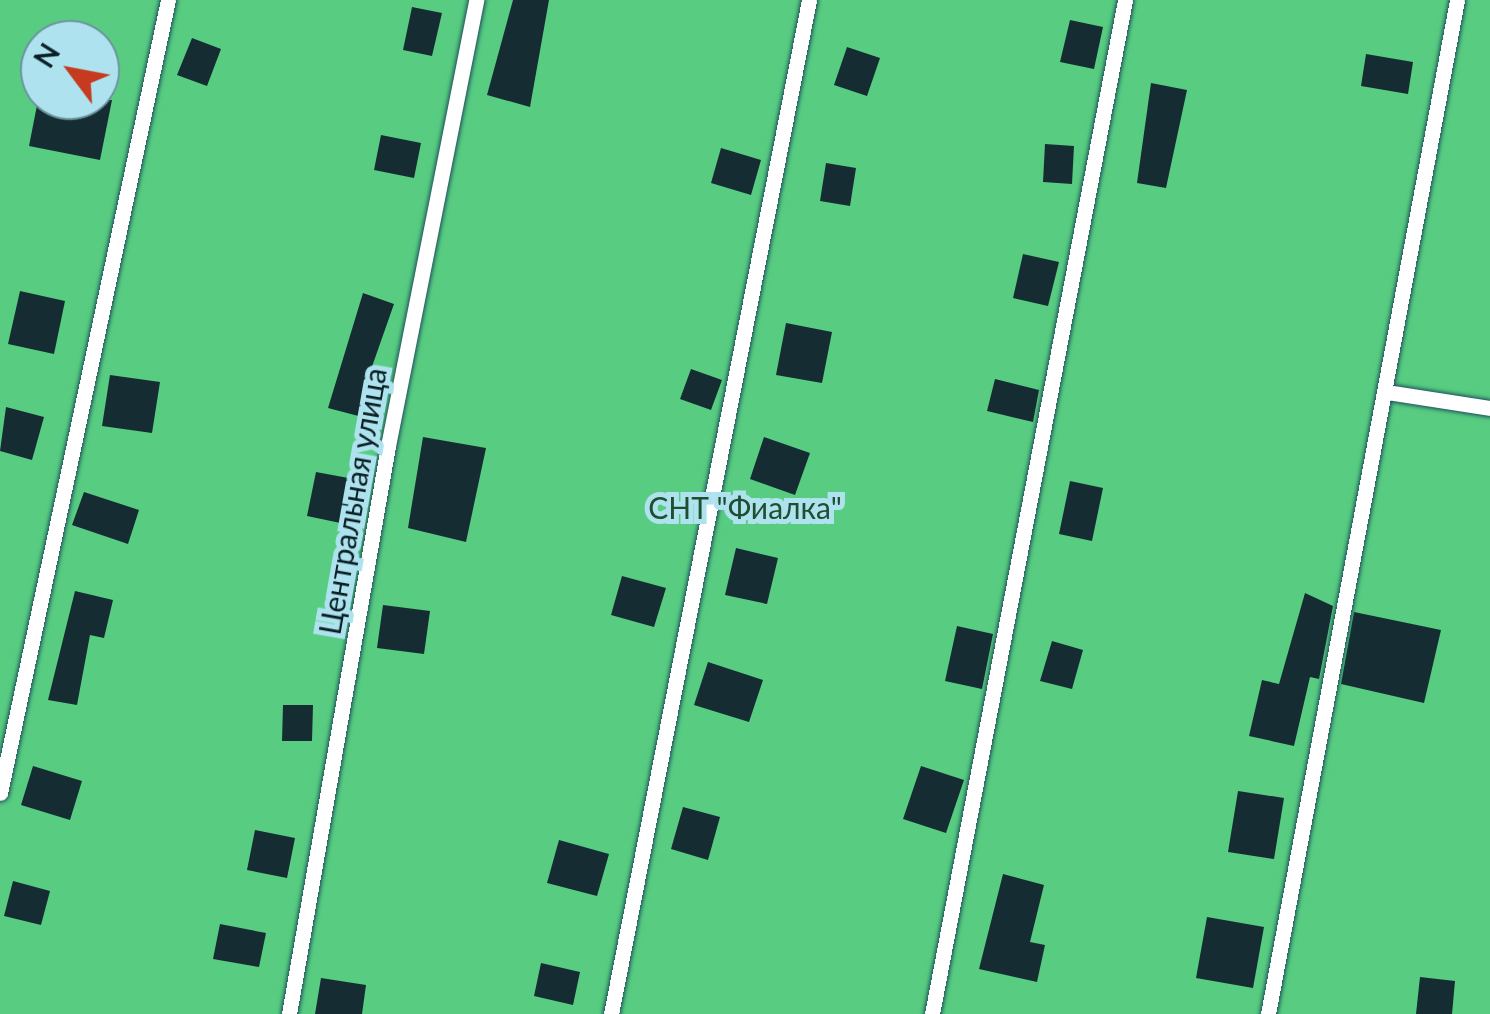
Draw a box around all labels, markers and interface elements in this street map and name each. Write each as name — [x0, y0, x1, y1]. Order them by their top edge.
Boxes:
north arrow — [20, 20, 120, 120]
text: N — [26, 37, 66, 73]
street label: Центральная улица — [311, 365, 393, 637]
park label: СНТ "Фиалка" — [648, 489, 842, 525]

